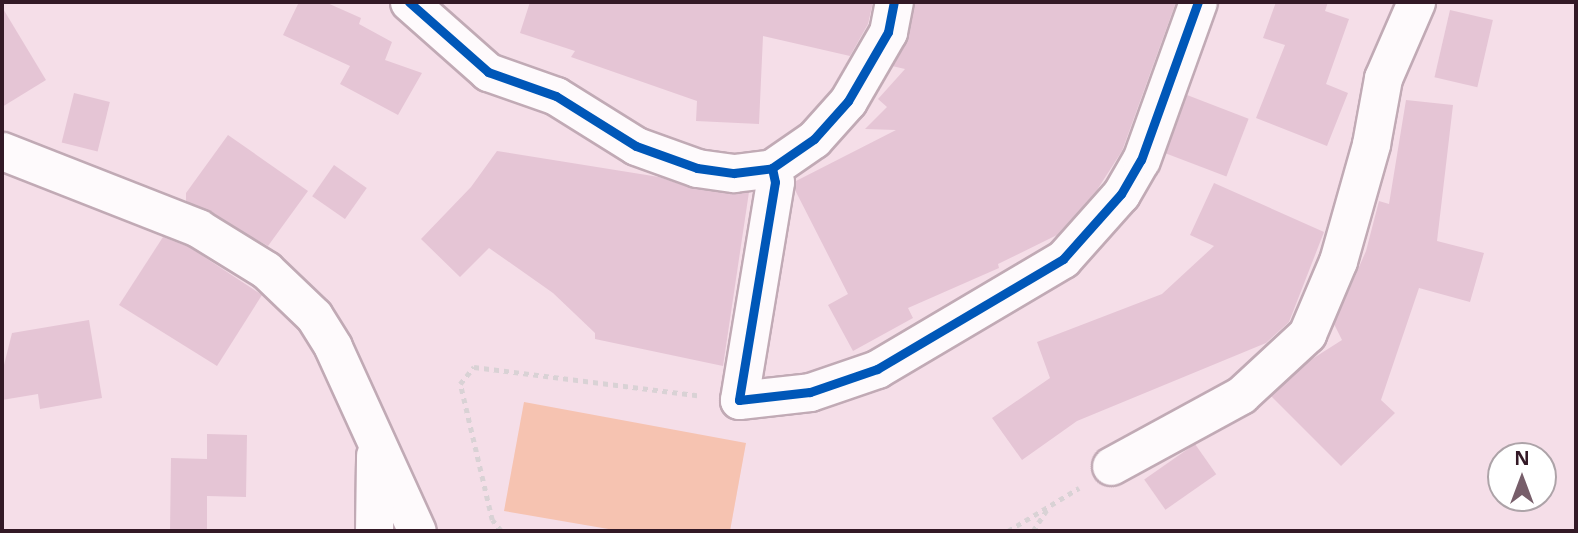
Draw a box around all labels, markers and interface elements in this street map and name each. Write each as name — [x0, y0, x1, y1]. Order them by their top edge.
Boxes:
north arrow — [1487, 442, 1557, 512]
text: N — [1514, 445, 1530, 471]

